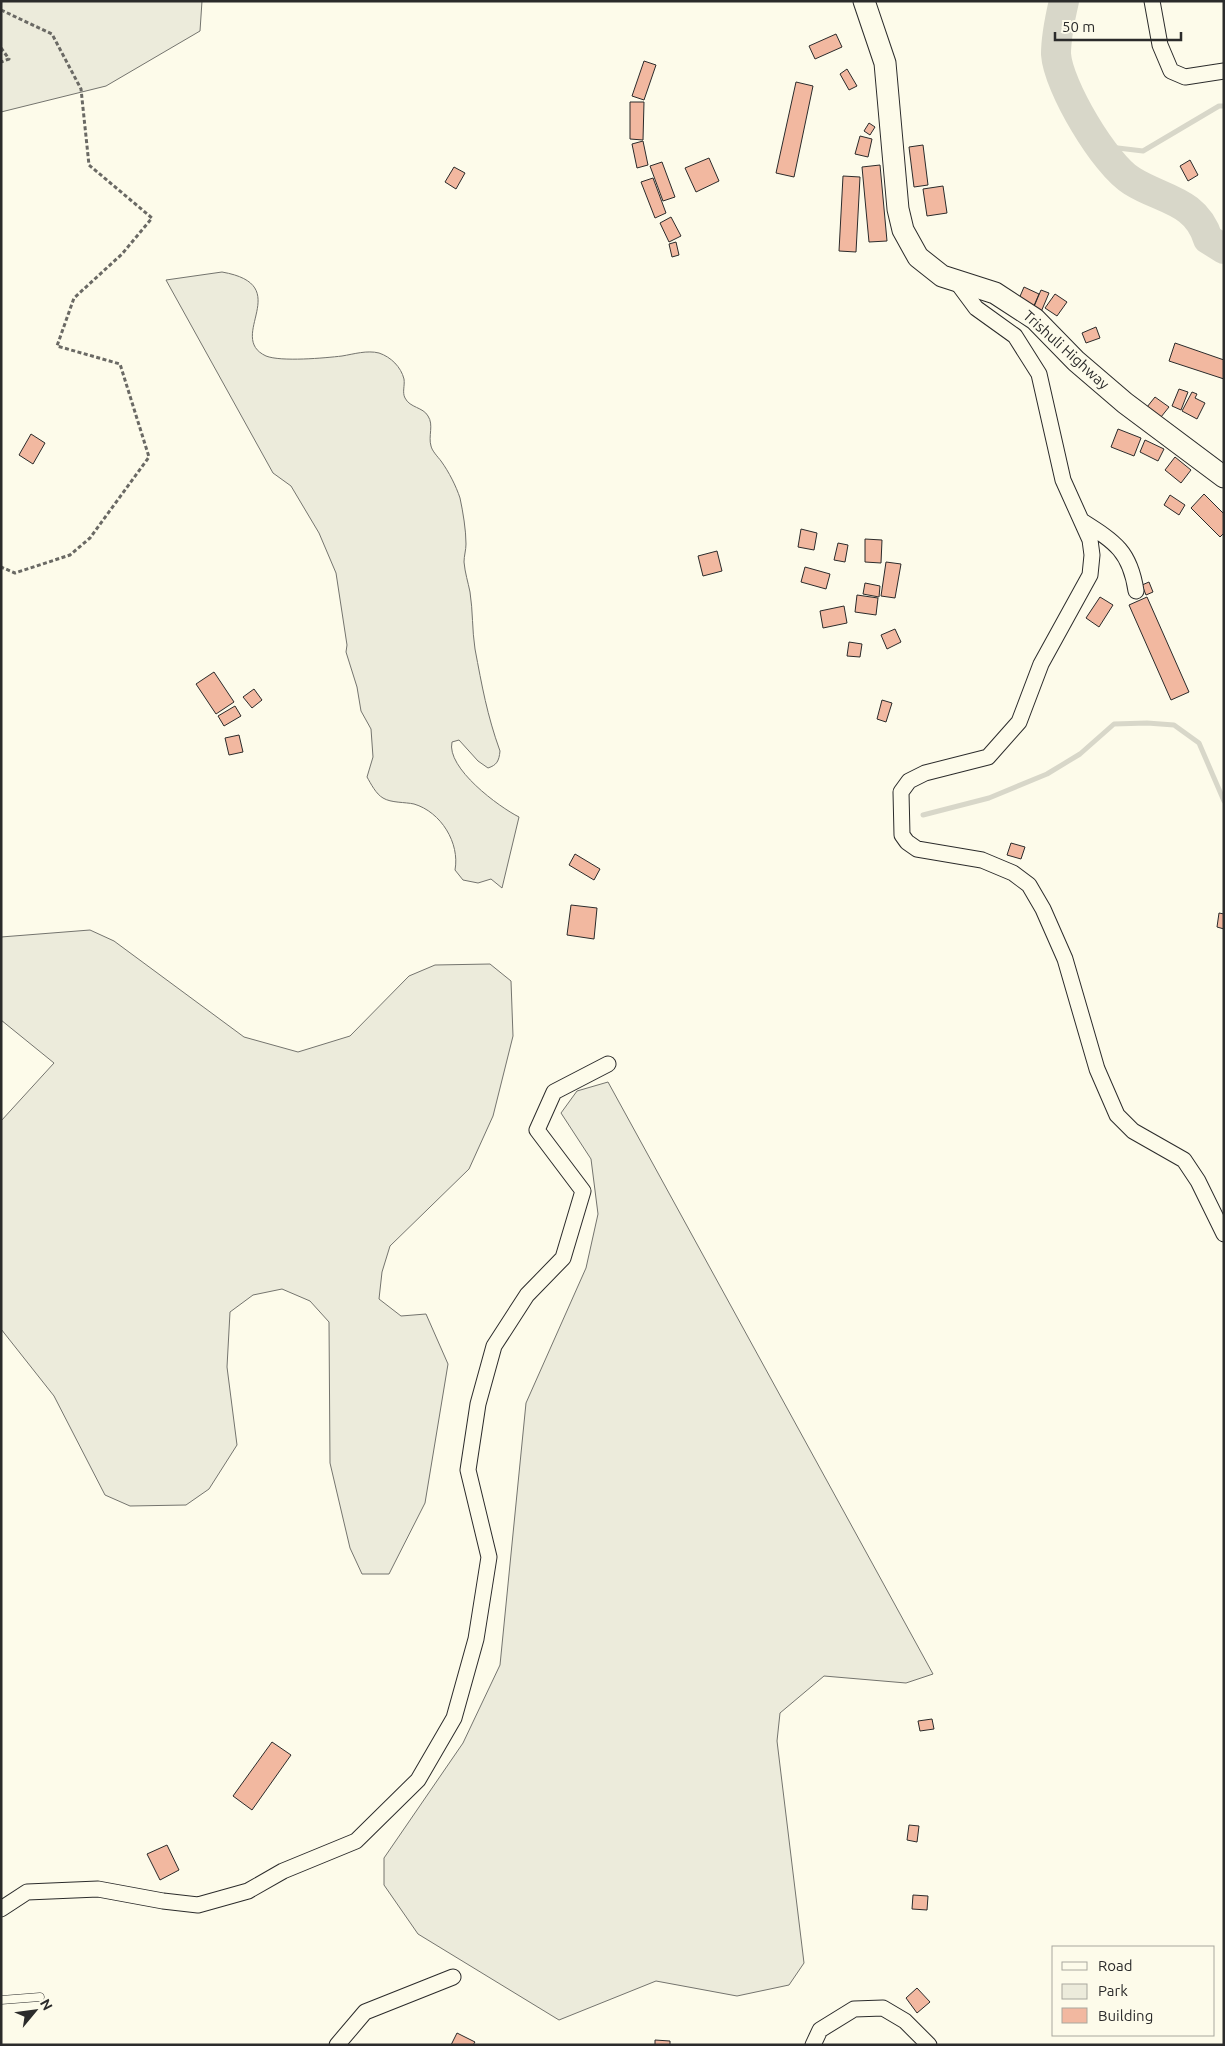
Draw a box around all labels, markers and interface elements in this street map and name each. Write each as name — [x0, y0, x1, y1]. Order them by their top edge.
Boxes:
scale bar — [1055, 10, 1181, 42]
text: 50 m — [1062, 18, 1095, 35]
street label: Trishuli Highway — [1020, 307, 1113, 393]
legend — [1052, 1946, 1215, 2036]
text: Road — [1098, 1957, 1133, 1974]
text: Park — [1098, 1982, 1128, 1999]
north arrow — [10, 1986, 60, 2036]
text: N — [37, 1996, 56, 2013]
text: Building — [1098, 2007, 1153, 2024]

